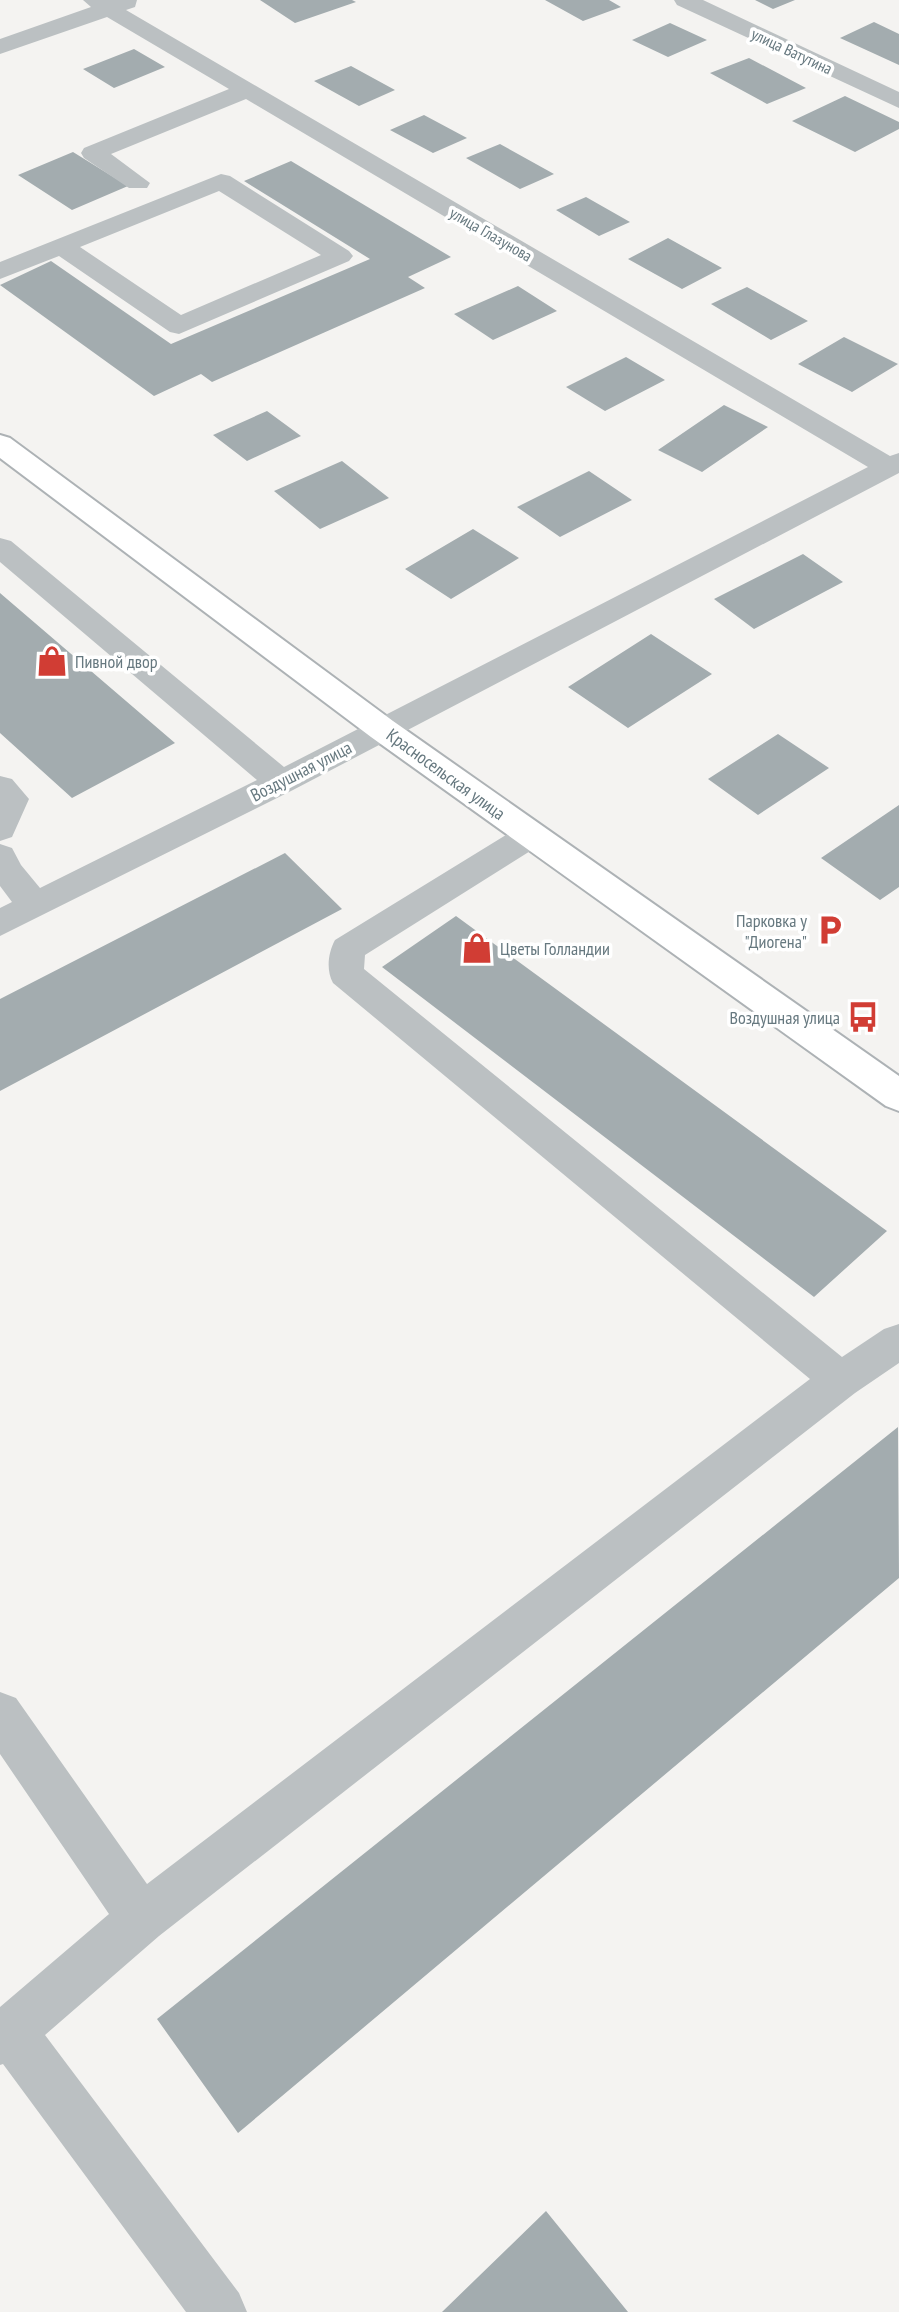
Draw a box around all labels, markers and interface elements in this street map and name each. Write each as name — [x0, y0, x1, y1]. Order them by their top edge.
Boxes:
street label: улица Ватутина — [748, 24, 836, 78]
street label: улица Глазунова — [446, 202, 536, 266]
shop icon: Пивной двор — [35, 644, 69, 678]
place label: Пивной двор — [75, 650, 158, 673]
street label: Красносельская улица — [382, 723, 510, 825]
street label: Воздушная улица — [247, 736, 355, 806]
place label: Парковка у "Диогена" — [736, 909, 807, 953]
parking icon: Парковка у "Диогена" — [813, 913, 847, 947]
shop icon: Цветы Голландии — [460, 931, 494, 965]
place label: Цветы Голландии — [500, 937, 610, 960]
bus stop icon: Воздушная улица — [846, 1000, 880, 1034]
place label: Воздушная улица — [729, 1006, 840, 1029]

